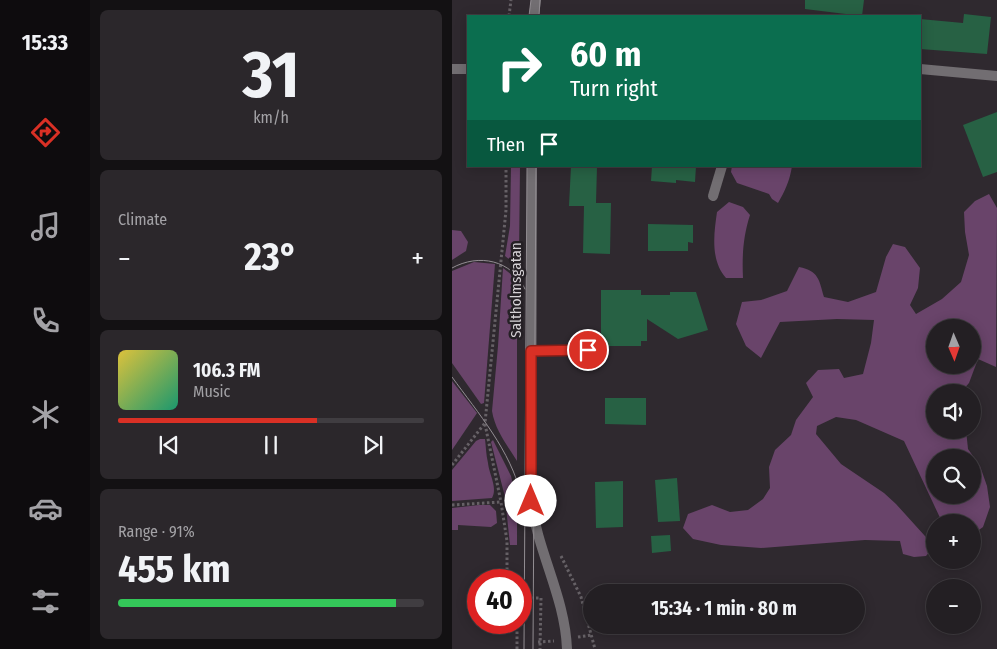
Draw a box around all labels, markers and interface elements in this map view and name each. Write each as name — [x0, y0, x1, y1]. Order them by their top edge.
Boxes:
text: 15:33 — [22, 29, 68, 56]
text: 60 m — [570, 33, 641, 75]
icon: right — [487, 35, 552, 100]
text: 31 — [243, 36, 299, 114]
text: Turn right — [570, 75, 658, 102]
text: km/h — [253, 108, 289, 127]
icon: directions — [28, 115, 63, 150]
icon: arrive — [535, 130, 563, 158]
text: Then — [487, 133, 525, 156]
icon: music — [28, 209, 63, 244]
text: Climate — [118, 210, 167, 229]
text: 23° — [244, 234, 298, 280]
text: − — [118, 242, 131, 275]
text: + — [411, 242, 424, 275]
street label: Saltholmsgatan — [507, 242, 525, 338]
icon: phone — [28, 303, 63, 338]
north arrow — [926, 319, 981, 374]
map controls — [926, 319, 981, 634]
pin — [567, 329, 609, 371]
icon: arrive — [574, 336, 602, 364]
text: 106.3 FM — [193, 359, 261, 382]
text: Music — [193, 382, 230, 401]
button: sound — [926, 384, 981, 439]
icon: climate — [28, 397, 63, 432]
icon: previous — [155, 431, 183, 459]
icon: pause — [257, 431, 285, 459]
icon: next — [359, 431, 387, 459]
button: search — [926, 449, 981, 504]
position arrow — [504, 474, 556, 526]
icon: car — [28, 491, 63, 526]
button: + — [926, 514, 981, 569]
text: Range · 91% — [118, 522, 195, 541]
text: 455 km — [118, 546, 231, 592]
speed limit sign: 40 — [467, 569, 532, 634]
button: − — [926, 579, 981, 634]
icon: filters — [28, 584, 63, 619]
text: 15:34 · 1 min · 80 m — [651, 597, 797, 620]

